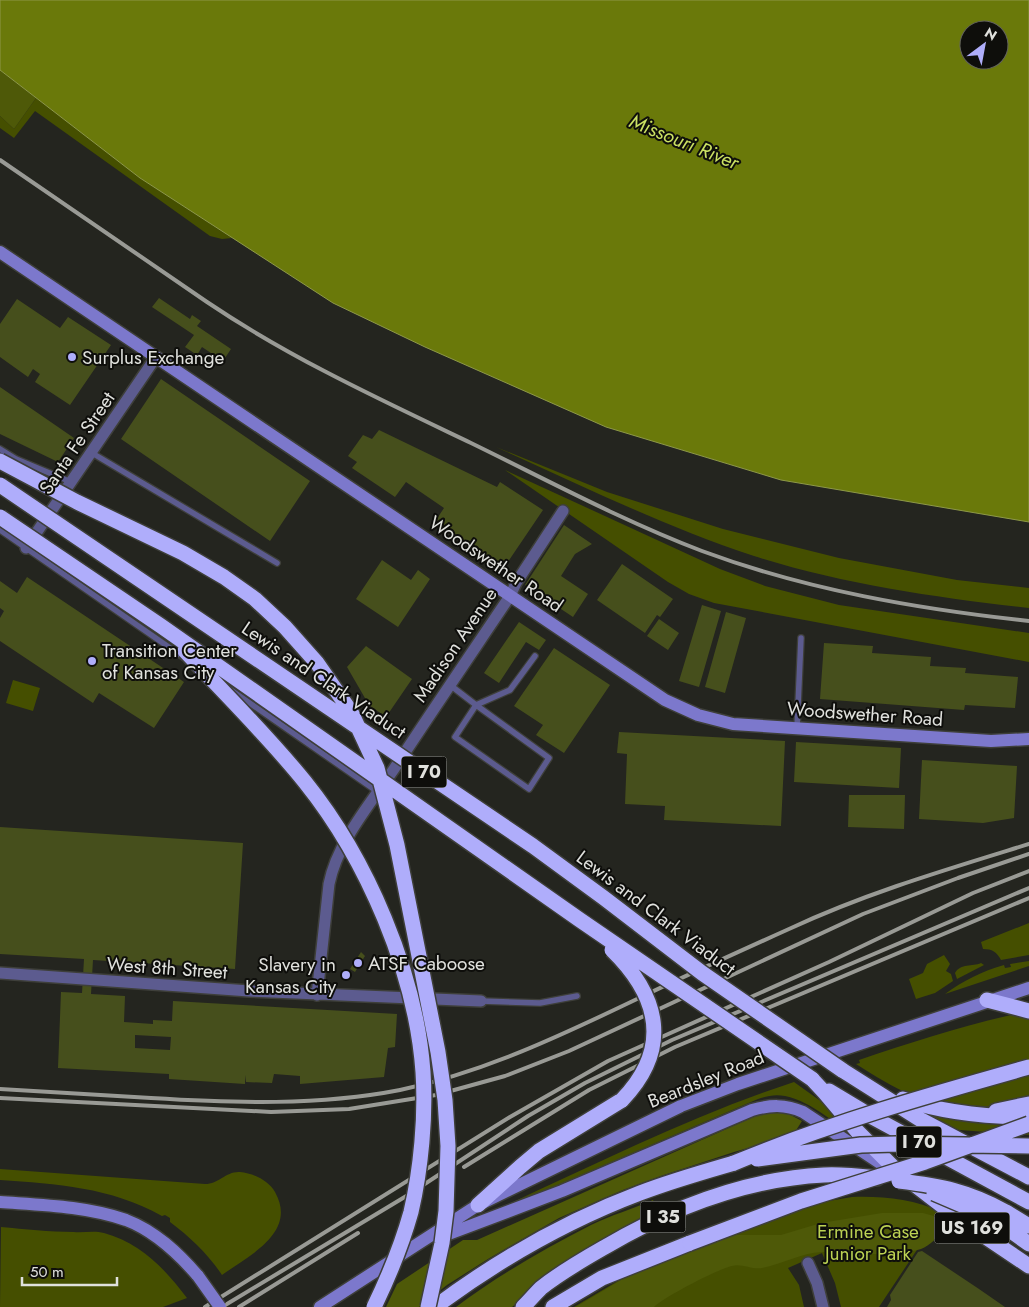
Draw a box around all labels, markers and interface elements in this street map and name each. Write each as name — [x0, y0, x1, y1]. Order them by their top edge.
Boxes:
north arrow — [959, 20, 1009, 70]
text: N — [981, 23, 1001, 45]
water label: Missouri River — [625, 107, 744, 178]
place label: Surplus Exchange — [82, 344, 225, 371]
marker: Surplus Exchange — [66, 351, 78, 363]
street label: Santa Fe Street — [33, 386, 122, 500]
street label: Woodswether Road — [424, 509, 568, 619]
street label: Madison Avenue — [407, 582, 504, 708]
street label: Lewis and Clark Viaduct — [236, 615, 412, 745]
place label: Transition Center of Kansas City — [102, 637, 237, 686]
marker: Transition Center of Kansas City — [86, 655, 98, 667]
street label: Woodswether Road — [786, 695, 944, 733]
road number: I 70 — [402, 756, 446, 788]
street label: Lewis and Clark Viaduct — [571, 844, 742, 982]
street label: West 8th Street — [106, 950, 229, 986]
place label: ATSF Caboose — [368, 950, 485, 977]
place label: Slavery in Kansas City — [245, 951, 337, 1000]
marker: ATSF Caboose — [352, 957, 364, 969]
marker: Slavery in Kansas City — [340, 969, 352, 981]
street label: Beardsley Road — [644, 1043, 768, 1115]
road number: I 70 — [896, 1126, 942, 1158]
road number: I 35 — [640, 1202, 686, 1232]
road number: US 169 — [934, 1212, 1010, 1244]
park label: Ermine Case Junior Park — [817, 1218, 919, 1267]
scale bar — [22, 1254, 118, 1286]
text: 50 m — [30, 1261, 64, 1283]

